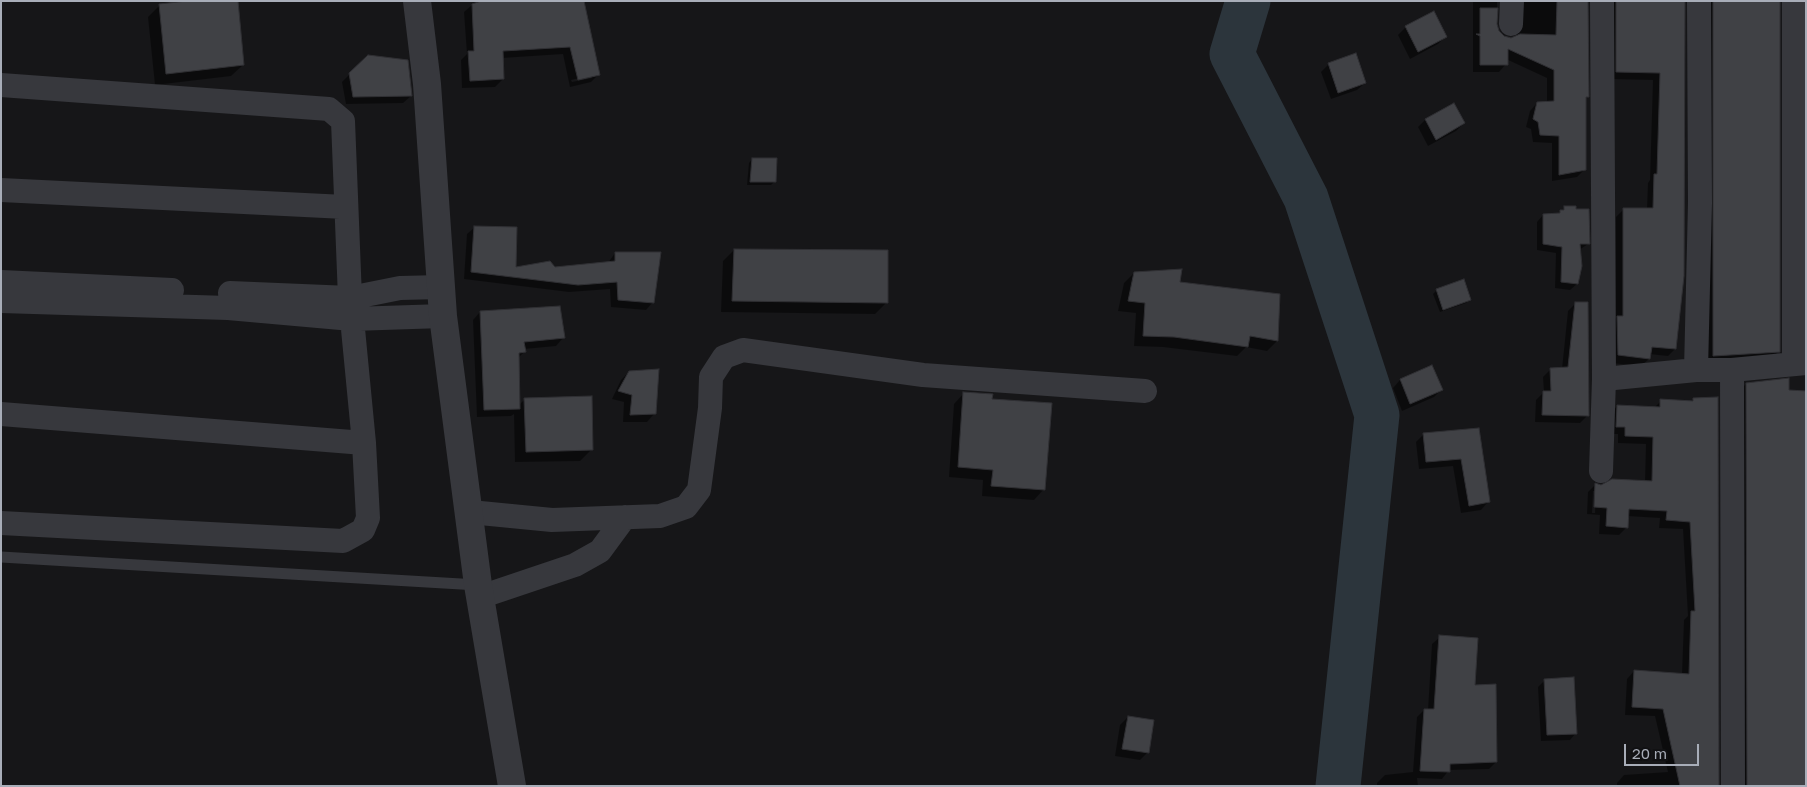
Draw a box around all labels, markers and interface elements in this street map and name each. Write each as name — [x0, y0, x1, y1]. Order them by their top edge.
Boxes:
scale bar — [1627, 734, 1702, 766]
text: 20 m — [1632, 744, 1667, 762]

